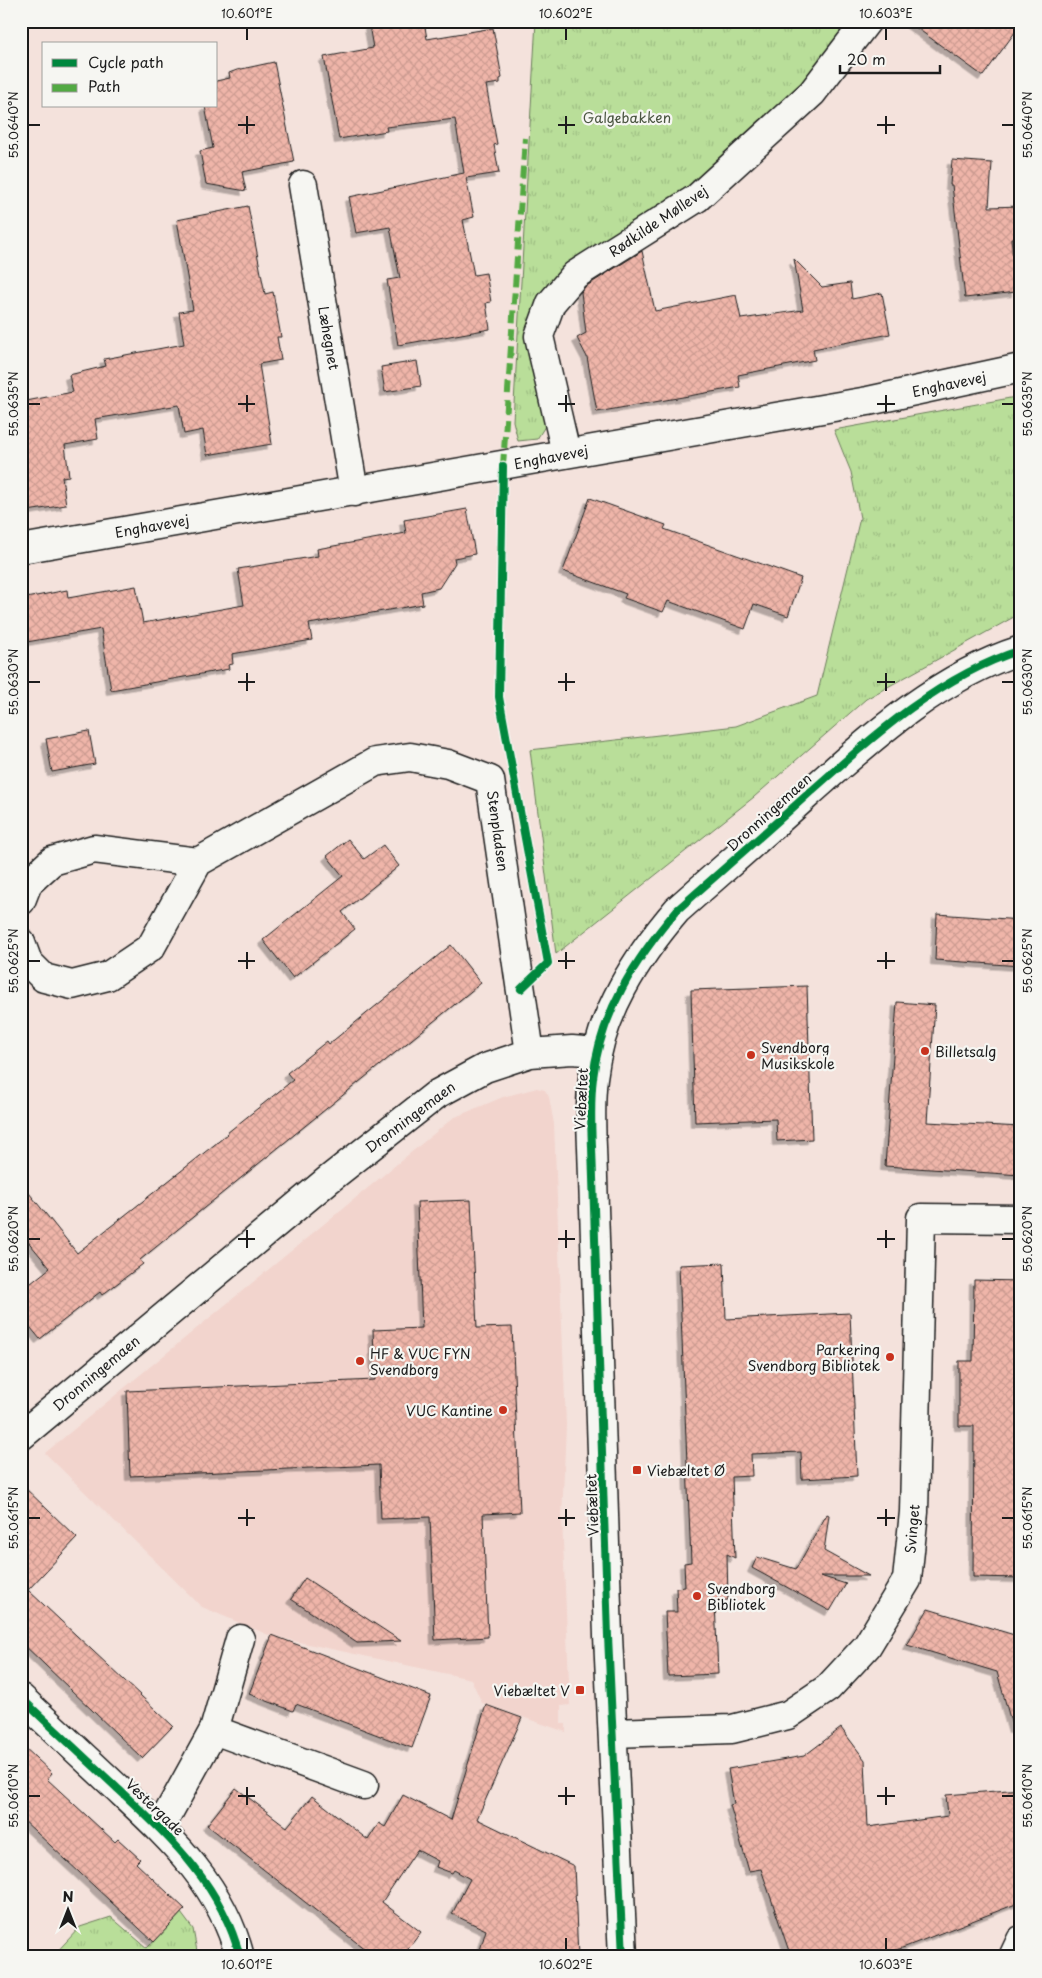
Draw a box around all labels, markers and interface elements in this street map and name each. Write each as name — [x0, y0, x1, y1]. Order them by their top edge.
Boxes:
text: 10.601°E — [221, 4, 273, 22]
text: 10.602°E — [539, 4, 593, 22]
text: 10.603°E — [859, 4, 913, 22]
legend — [42, 42, 218, 108]
scale bar — [840, 42, 940, 74]
text: 20 m — [847, 47, 886, 70]
text: Cycle path — [88, 50, 164, 73]
text: Path — [88, 74, 120, 97]
text: 55.0640°N — [4, 91, 22, 159]
text: 55.0640°N — [1018, 91, 1036, 159]
park label: Galgebakken — [583, 107, 671, 128]
street label: Rødkilde Møllevej — [604, 180, 712, 262]
street label: Læhegnet — [313, 305, 345, 372]
street label: Enghavevej — [910, 366, 988, 402]
text: 55.0635°N — [4, 371, 22, 437]
text: 55.0635°N — [1018, 371, 1036, 437]
street label: Enghavevej — [512, 440, 590, 474]
street label: Enghavevej — [113, 509, 191, 543]
text: 55.0630°N — [4, 649, 22, 715]
text: 55.0630°N — [1018, 649, 1036, 715]
street label: Dronningemaen — [722, 768, 816, 856]
street label: Stenpladsen — [482, 789, 514, 873]
text: 55.0625°N — [4, 928, 22, 994]
text: 55.0625°N — [1018, 928, 1036, 994]
place label: Svendborg Musikskole — [761, 1037, 835, 1074]
place label: Billetsalg — [935, 1041, 996, 1062]
marker: Billetsalg — [919, 1045, 931, 1057]
marker: Svendborg Musikskole — [745, 1049, 757, 1061]
street label: Viebæltet — [569, 1067, 593, 1131]
street label: Dronningemaen — [361, 1076, 459, 1158]
text: 55.0620°N — [4, 1206, 22, 1272]
text: 55.0620°N — [1018, 1206, 1036, 1272]
street label: Dronningemaen — [48, 1330, 144, 1416]
place label: Parkering Svendborg Bibliotek — [748, 1339, 880, 1376]
place label: HF & VUC FYN Svendborg — [370, 1343, 471, 1380]
marker: Parkering Svendborg Bibliotek — [884, 1351, 896, 1363]
marker: HF & VUC FYN Svendborg — [354, 1355, 366, 1367]
place label: VUC Kantine — [406, 1400, 493, 1421]
marker: VUC Kantine — [497, 1404, 509, 1416]
place label: Viebæltet Ø — [647, 1460, 725, 1481]
marker: Viebæltet Ø — [631, 1464, 643, 1476]
street label: Viebæltet — [580, 1473, 604, 1537]
text: 55.0615°N — [4, 1486, 22, 1550]
text: 55.0615°N — [1018, 1486, 1036, 1550]
street label: Svinget — [899, 1503, 925, 1555]
place label: Svendborg Bibliotek — [707, 1578, 776, 1615]
marker: Svendborg Bibliotek — [691, 1590, 703, 1602]
place label: Viebæltet V — [494, 1680, 570, 1701]
marker: Viebæltet V — [574, 1684, 586, 1696]
text: 55.0610°N — [4, 1764, 22, 1828]
text: 55.0610°N — [1018, 1764, 1036, 1828]
street label: Vestergade — [121, 1774, 189, 1840]
north arrow — [42, 1886, 92, 1936]
text: N — [62, 1886, 74, 1907]
text: 10.601°E — [221, 1955, 273, 1973]
text: 10.602°E — [539, 1955, 593, 1973]
text: 10.603°E — [859, 1955, 913, 1973]

